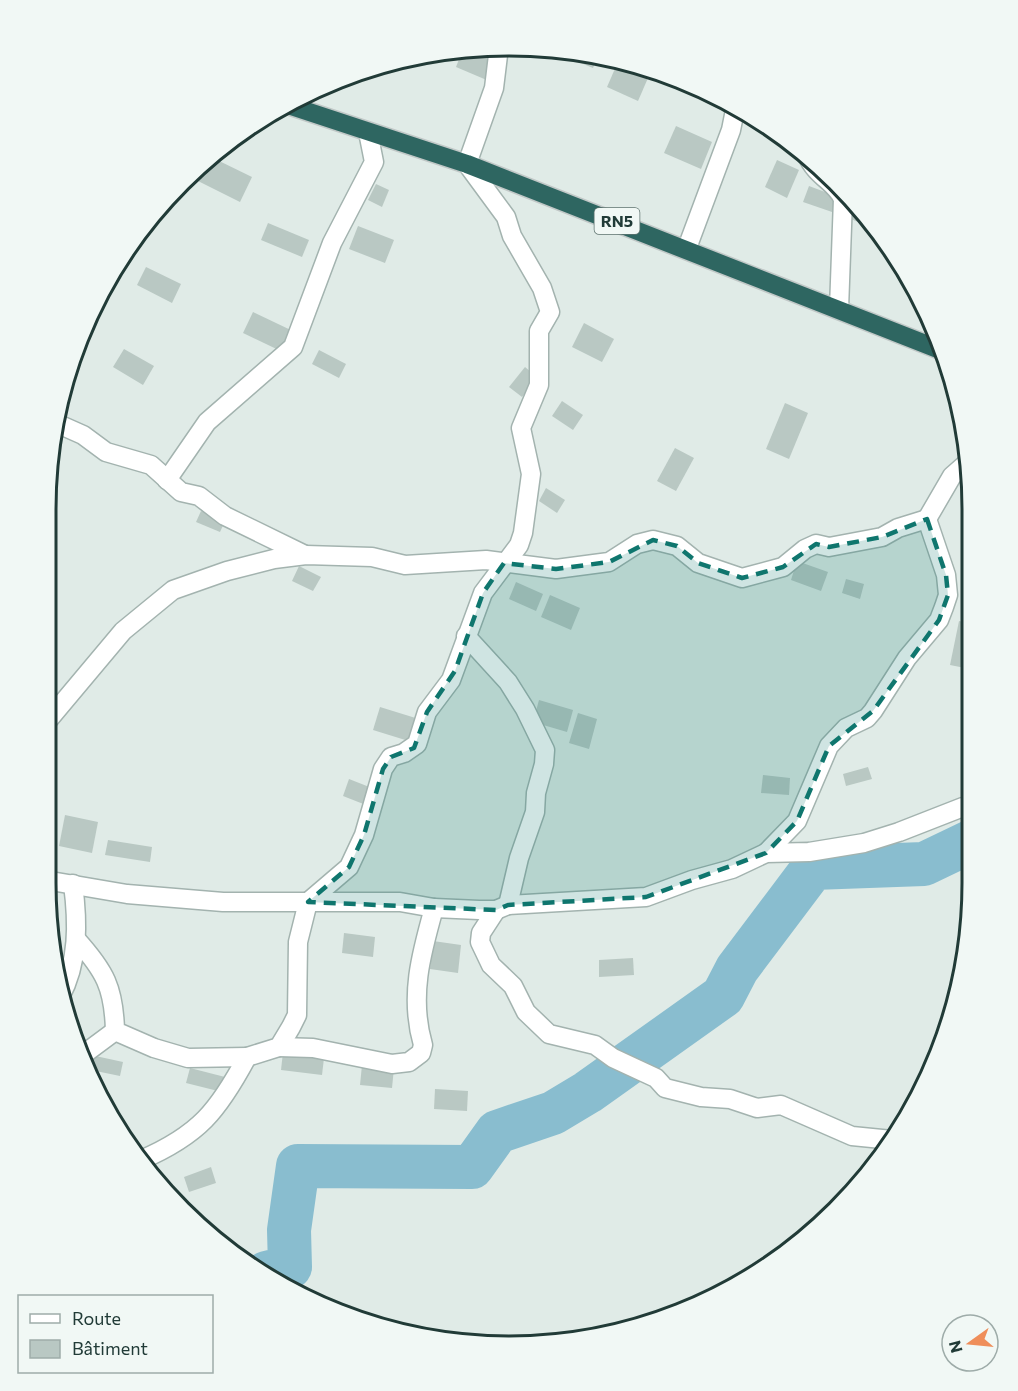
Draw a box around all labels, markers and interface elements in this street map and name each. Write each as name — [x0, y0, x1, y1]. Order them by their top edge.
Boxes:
road number: RN5 — [594, 208, 640, 234]
legend — [18, 1295, 213, 1373]
text: Route — [72, 1307, 121, 1329]
north arrow — [940, 1313, 1000, 1373]
text: Bâtiment — [72, 1337, 148, 1359]
text: N — [944, 1339, 966, 1355]

